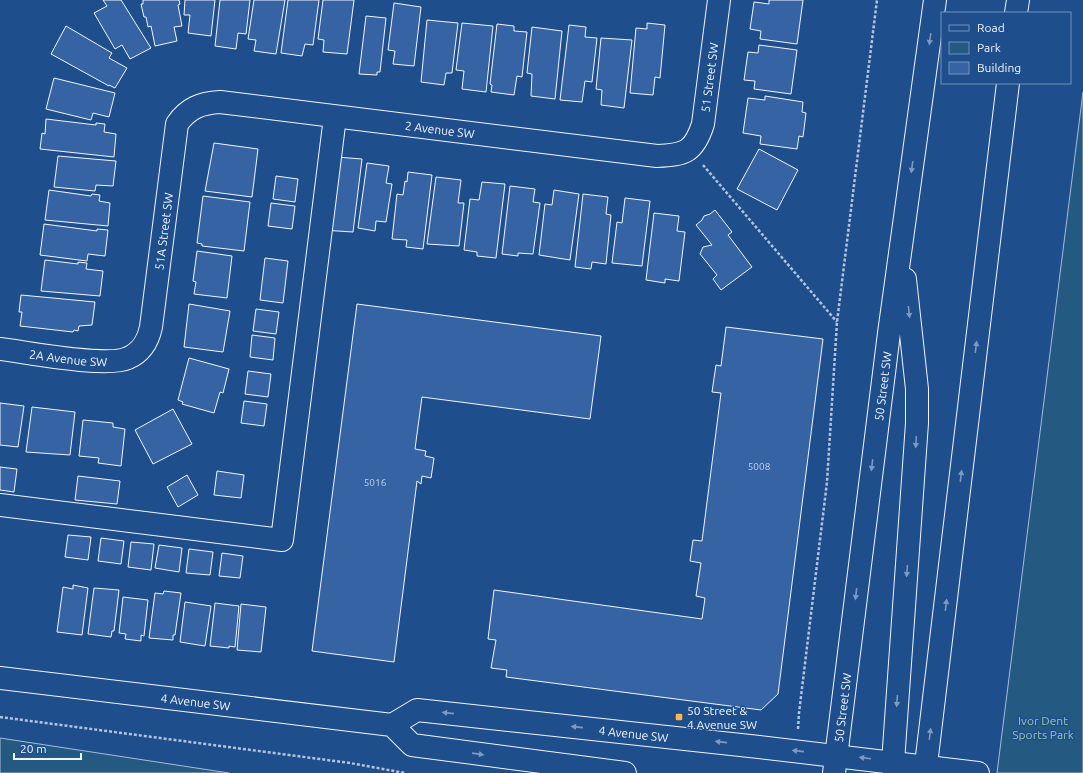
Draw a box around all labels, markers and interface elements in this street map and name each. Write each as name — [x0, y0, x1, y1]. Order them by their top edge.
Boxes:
legend — [941, 12, 1071, 84]
text: Road — [977, 21, 1005, 34]
one-way arrow — [927, 33, 933, 45]
text: Park — [977, 41, 1001, 54]
street label: 51 Street SW — [698, 42, 720, 113]
text: Building — [977, 61, 1021, 74]
street label: 2 Avenue SW — [404, 118, 476, 140]
one-way arrow — [909, 161, 915, 174]
street label: 51A Street SW — [152, 192, 175, 271]
one-way arrow — [905, 306, 912, 318]
one-way arrow — [973, 341, 980, 353]
street label: 2A Avenue SW — [29, 347, 107, 368]
street label: 50 Street SW — [872, 350, 893, 422]
one-way arrow — [913, 436, 920, 448]
one-way arrow — [869, 458, 876, 471]
house number: 5008 — [748, 461, 771, 472]
one-way arrow — [958, 470, 964, 482]
house number: 5016 — [364, 477, 387, 488]
one-way arrow — [903, 565, 910, 577]
one-way arrow — [853, 587, 860, 600]
one-way arrow — [942, 599, 949, 611]
street label: 50 Street SW — [831, 672, 853, 743]
street label: 4 Avenue SW — [160, 691, 231, 712]
one-way arrow — [893, 695, 900, 707]
place label: 50 Street & 4 Avenue SW — [687, 704, 757, 731]
one-way arrow — [442, 710, 454, 717]
marker: 50 Street & 4 Avenue SW — [674, 712, 684, 722]
park label: Ivor Dent Sports Park — [1012, 714, 1074, 741]
street label: 4 Avenue SW — [598, 723, 669, 744]
one-way arrow — [571, 724, 584, 730]
one-way arrow — [927, 728, 933, 740]
scale bar — [14, 735, 81, 761]
one-way arrow — [715, 739, 727, 746]
text: 20 m — [20, 742, 47, 755]
one-way arrow — [792, 748, 804, 754]
one-way arrow — [472, 751, 484, 757]
one-way arrow — [858, 755, 871, 762]

